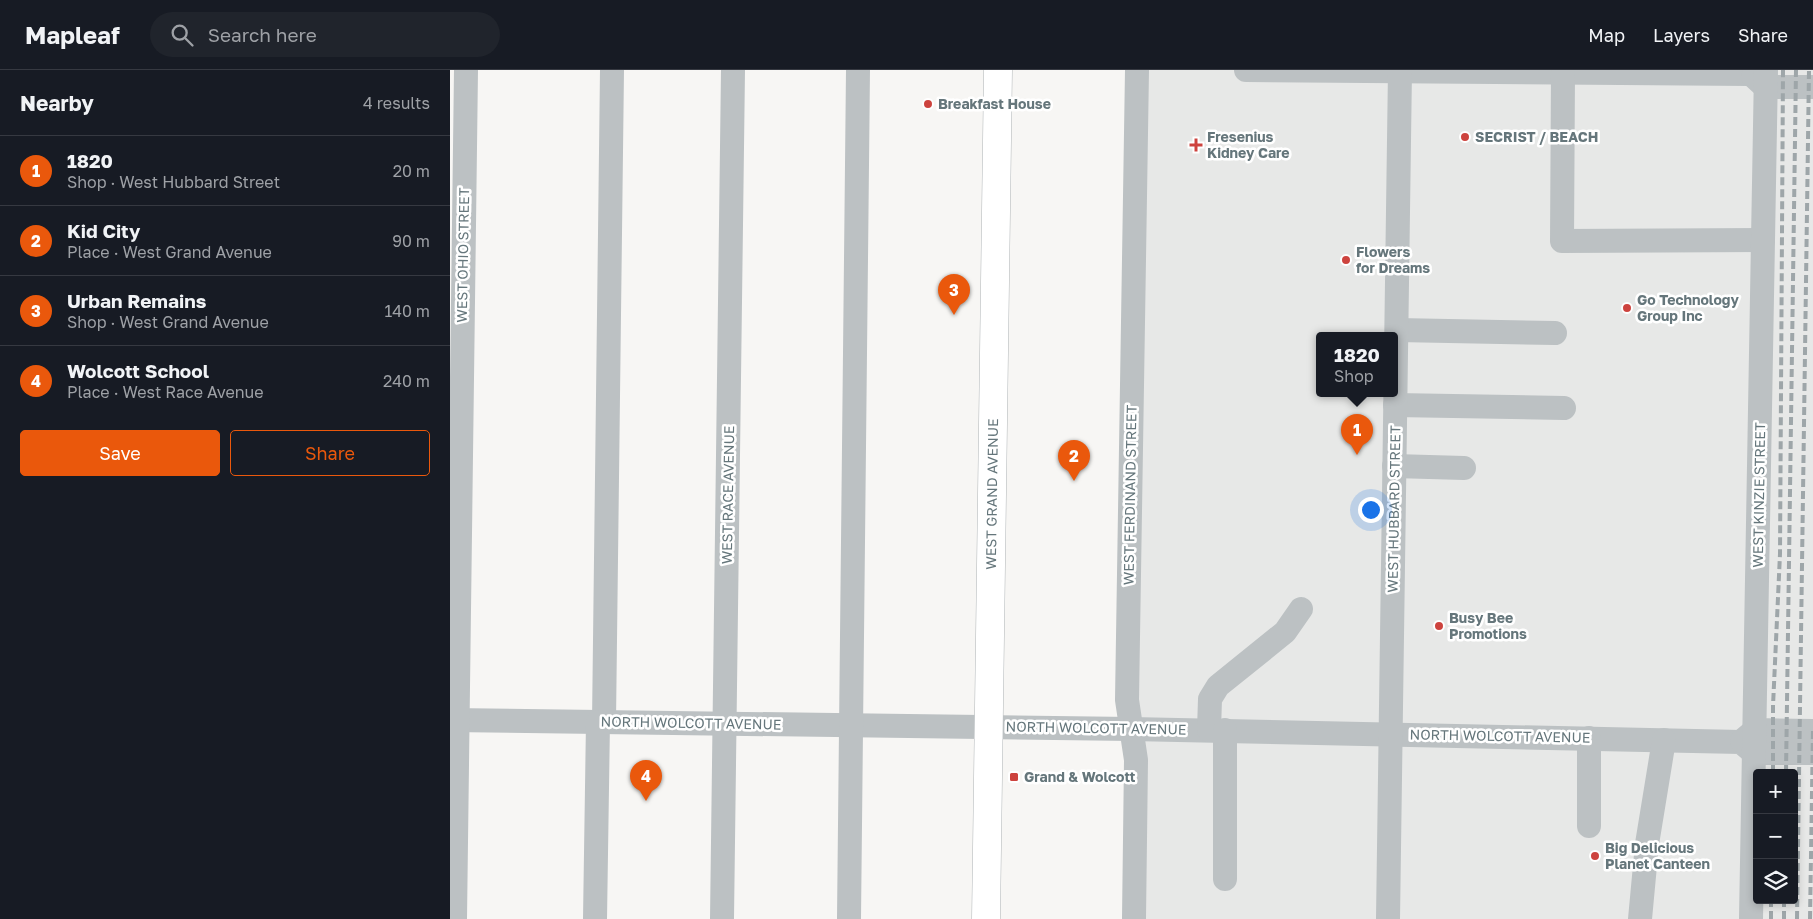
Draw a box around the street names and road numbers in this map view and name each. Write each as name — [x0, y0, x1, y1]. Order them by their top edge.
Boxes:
street label: WEST OHIO STREET — [453, 187, 472, 323]
street label: WEST FERDINAND STREET — [1119, 404, 1140, 585]
street label: WEST GRAND AVENUE — [982, 418, 1001, 570]
street label: WEST KINZIE STREET — [1749, 422, 1768, 568]
street label: WEST HUBBARD STREET — [1384, 425, 1403, 593]
street label: WEST RACE AVENUE — [718, 426, 737, 564]
street label: NORTH WOLCOTT AVENUE — [600, 712, 782, 733]
street label: NORTH WOLCOTT AVENUE — [1005, 717, 1187, 738]
street label: NORTH WOLCOTT AVENUE — [1409, 725, 1591, 746]

